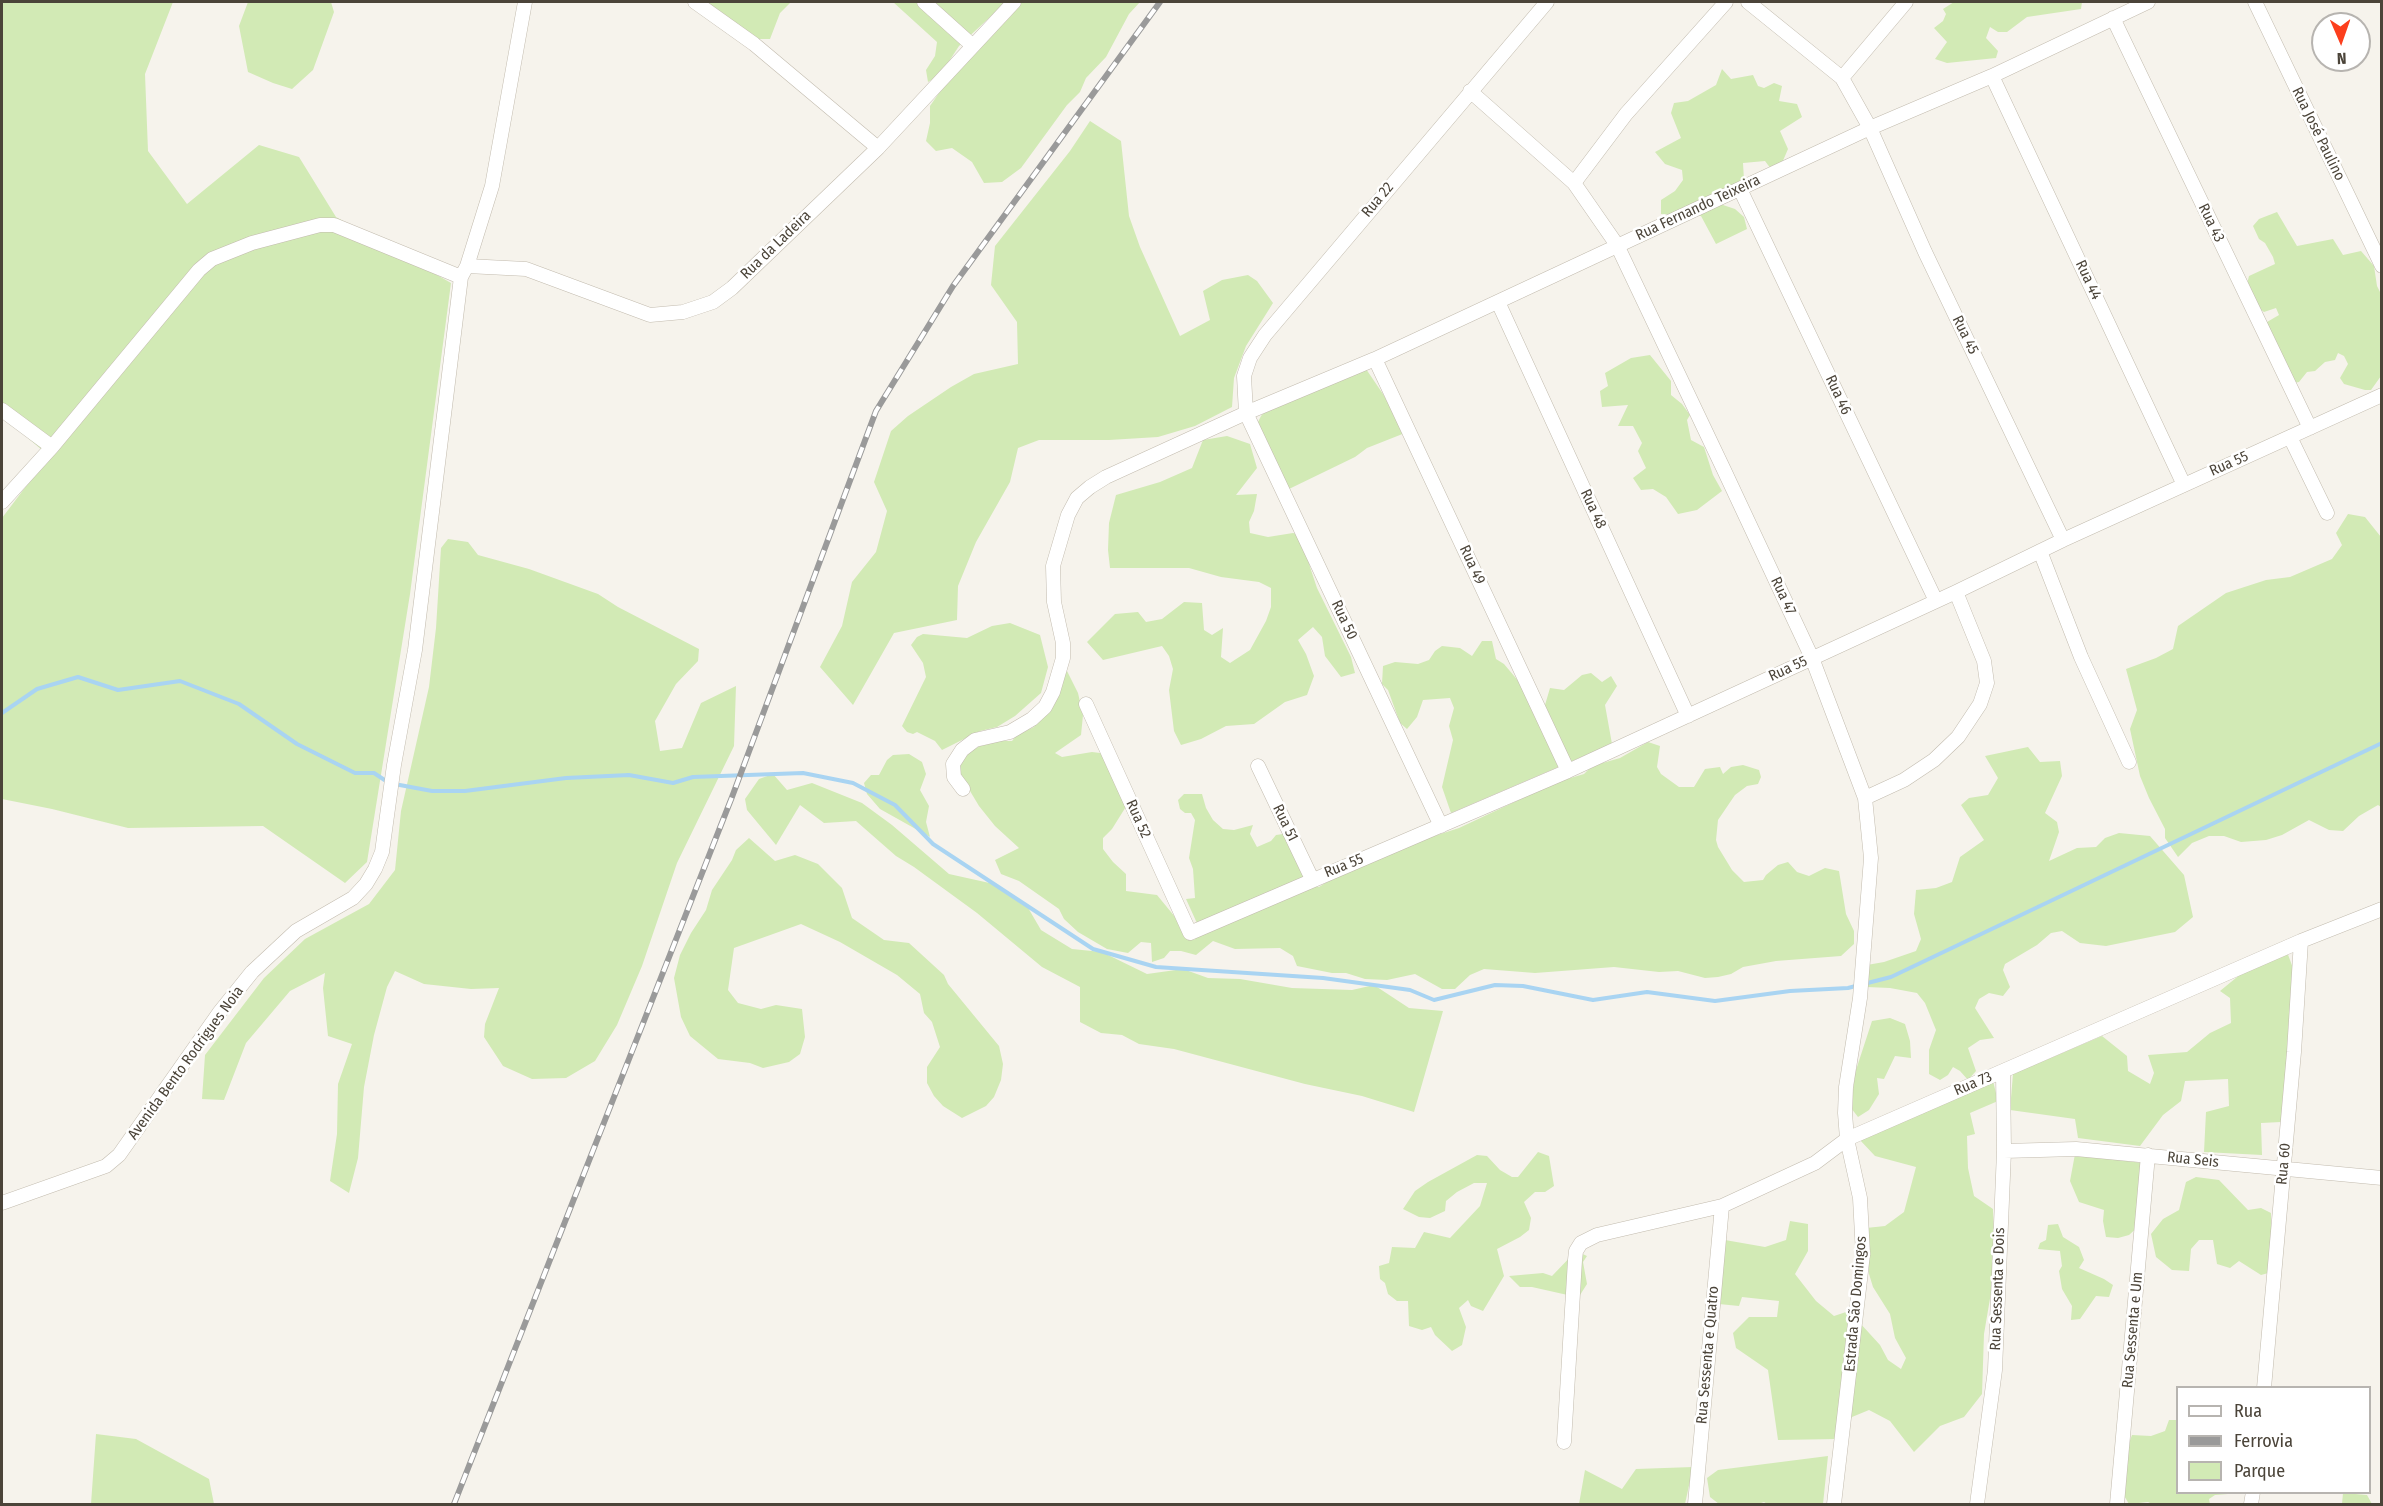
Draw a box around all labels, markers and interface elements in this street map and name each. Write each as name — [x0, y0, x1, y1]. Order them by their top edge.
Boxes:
north arrow — [2311, 12, 2371, 72]
text: N — [2336, 49, 2347, 68]
street label: Rua José Paulino — [2288, 84, 2348, 184]
street label: Rua Fernando Teixeira — [1633, 171, 1763, 245]
street label: Rua 22 — [1358, 179, 1398, 221]
street label: Rua 43 — [2194, 201, 2228, 245]
street label: Rua da Ladeira — [737, 207, 815, 283]
street label: Rua 44 — [2071, 257, 2105, 303]
street label: Rua 45 — [1948, 313, 1982, 357]
street label: Rua 46 — [1821, 372, 1855, 418]
street label: Rua 55 — [2207, 448, 2251, 480]
street label: Rua 48 — [1576, 486, 1610, 532]
street label: Rua 49 — [1455, 543, 1489, 587]
street label: Rua 47 — [1766, 574, 1800, 618]
street label: Rua 50 — [1327, 597, 1361, 643]
street label: Rua 55 — [1766, 652, 1810, 686]
street label: Rua 52 — [1122, 797, 1154, 841]
street label: Rua 51 — [1268, 802, 1302, 844]
street label: Rua 55 — [1322, 850, 1366, 882]
street label: Avenida Bento Rodrigues Noia — [124, 983, 248, 1143]
street label: Rua 73 — [1951, 1068, 1995, 1100]
street label: Rua 60 — [2273, 1142, 2295, 1186]
street label: Rua Seis — [2166, 1148, 2220, 1172]
street label: Rua Sessenta e Dois — [1987, 1227, 2009, 1351]
street label: Estrada São Domingos — [1841, 1235, 1871, 1373]
street label: Rua Sessenta e Um — [2119, 1271, 2147, 1389]
street label: Rua Sessenta e Quatro — [1693, 1285, 1723, 1425]
legend — [2176, 1386, 2371, 1494]
text: Rua — [2234, 1400, 2262, 1422]
text: Ferrovia — [2234, 1430, 2293, 1452]
text: Parque — [2234, 1460, 2285, 1482]

